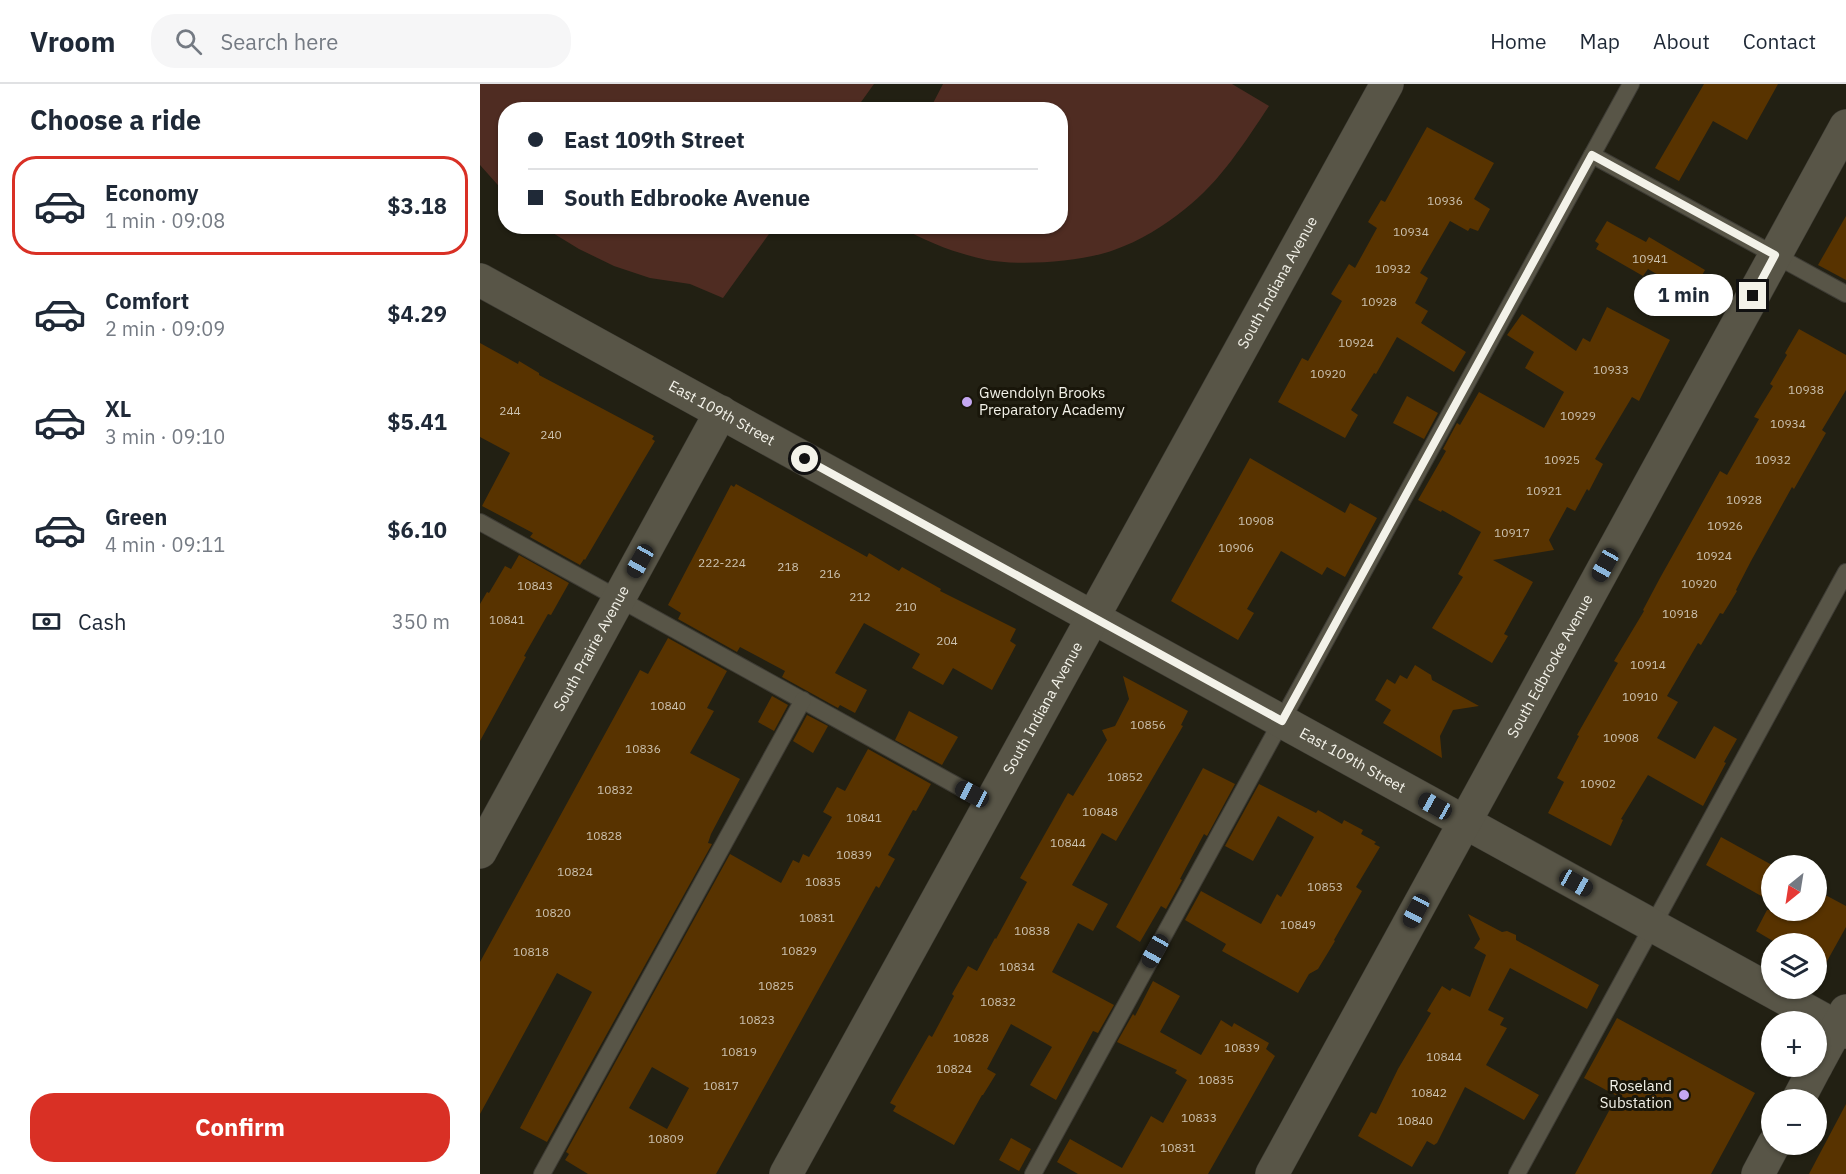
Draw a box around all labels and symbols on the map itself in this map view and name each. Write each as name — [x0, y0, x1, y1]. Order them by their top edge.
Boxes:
house number: 10936 — [1427, 193, 1463, 208]
street label: South Indiana Avenue — [1233, 213, 1321, 352]
house number: 10934 — [1393, 224, 1429, 239]
house number: 10941 — [1632, 251, 1668, 266]
house number: 10932 — [1375, 261, 1411, 276]
callout: 1 min — [1633, 275, 1732, 317]
route end — [1739, 282, 1766, 309]
house number: 10928 — [1361, 294, 1397, 309]
house number: 10924 — [1338, 335, 1374, 350]
house number: 10933 — [1593, 362, 1629, 377]
house number: 10920 — [1310, 366, 1346, 381]
street label: East 109th Street — [666, 376, 778, 450]
house number: 10938 — [1788, 382, 1824, 397]
place label: Gwendolyn Brooks Preparatory Academy — [979, 383, 1125, 419]
marker: Gwendolyn Brooks Preparatory Academy — [960, 395, 974, 409]
house number: 244 — [499, 403, 521, 418]
house number: 10929 — [1560, 408, 1596, 423]
house number: 10934 — [1770, 416, 1806, 431]
house number: 240 — [540, 427, 562, 442]
route start — [791, 445, 818, 472]
house number: 10925 — [1544, 452, 1580, 467]
house number: 10932 — [1755, 452, 1791, 467]
house number: 10921 — [1526, 483, 1562, 498]
house number: 10928 — [1726, 492, 1762, 507]
house number: 10908 — [1238, 513, 1274, 528]
house number: 10926 — [1707, 518, 1743, 533]
house number: 10917 — [1494, 525, 1530, 540]
house number: 10906 — [1218, 540, 1254, 555]
car — [623, 541, 657, 581]
car — [1588, 545, 1622, 585]
house number: 10924 — [1696, 548, 1732, 563]
house number: 222-224 — [698, 555, 746, 570]
house number: 218 — [777, 559, 799, 574]
house number: 216 — [819, 566, 841, 581]
house number: 10920 — [1681, 576, 1717, 591]
house number: 10843 — [517, 578, 553, 593]
street label: South Prairie Avenue — [549, 582, 633, 714]
house number: 212 — [849, 589, 871, 604]
street label: South Edbrooke Avenue — [1503, 591, 1597, 741]
house number: 210 — [895, 599, 917, 614]
house number: 10918 — [1662, 606, 1698, 621]
house number: 10841 — [489, 612, 525, 627]
house number: 204 — [936, 633, 958, 648]
street label: South Indiana Avenue — [998, 638, 1087, 777]
house number: 10914 — [1630, 657, 1666, 672]
house number: 10910 — [1622, 689, 1658, 704]
house number: 10840 — [650, 698, 686, 713]
house number: 10856 — [1130, 717, 1166, 732]
street label: East 109th Street — [1296, 723, 1409, 797]
house number: 10908 — [1603, 730, 1639, 745]
house number: 10836 — [625, 741, 661, 756]
house number: 10852 — [1107, 769, 1143, 784]
house number: 10902 — [1580, 776, 1616, 791]
car — [952, 778, 992, 810]
house number: 10832 — [597, 782, 633, 797]
car — [1415, 789, 1455, 823]
house number: 10848 — [1082, 804, 1118, 819]
house number: 10841 — [846, 810, 882, 825]
house number: 10828 — [586, 828, 622, 843]
house number: 10844 — [1050, 835, 1086, 850]
house number: 10839 — [836, 847, 872, 862]
north arrow — [1761, 855, 1827, 921]
house number: 10824 — [557, 864, 593, 879]
car — [1556, 866, 1596, 900]
house number: 10835 — [805, 874, 841, 889]
house number: 10853 — [1307, 879, 1343, 894]
car — [1400, 891, 1432, 931]
house number: 10820 — [535, 905, 571, 920]
house number: 10831 — [799, 910, 835, 925]
house number: 10849 — [1280, 917, 1316, 932]
house number: 10838 — [1014, 923, 1050, 938]
car — [1138, 931, 1172, 971]
house number: 10829 — [781, 943, 817, 958]
house number: 10818 — [513, 944, 549, 959]
house number: 10834 — [999, 959, 1035, 974]
house number: 10825 — [758, 978, 794, 993]
house number: 10832 — [980, 994, 1016, 1009]
house number: 10823 — [739, 1012, 775, 1027]
house number: 10828 — [953, 1030, 989, 1045]
house number: 10839 — [1224, 1040, 1260, 1055]
house number: 10819 — [721, 1044, 757, 1059]
house number: 10844 — [1426, 1049, 1462, 1064]
house number: 10824 — [936, 1061, 972, 1076]
house number: 10835 — [1198, 1072, 1234, 1087]
place label: Roseland Substation — [1600, 1076, 1672, 1112]
house number: 10817 — [703, 1078, 739, 1093]
house number: 10842 — [1411, 1085, 1447, 1100]
marker: Roseland Substation — [1677, 1088, 1691, 1102]
house number: 10833 — [1181, 1110, 1217, 1125]
house number: 10840 — [1397, 1113, 1433, 1128]
house number: 10809 — [648, 1131, 684, 1146]
house number: 10831 — [1160, 1140, 1196, 1155]

